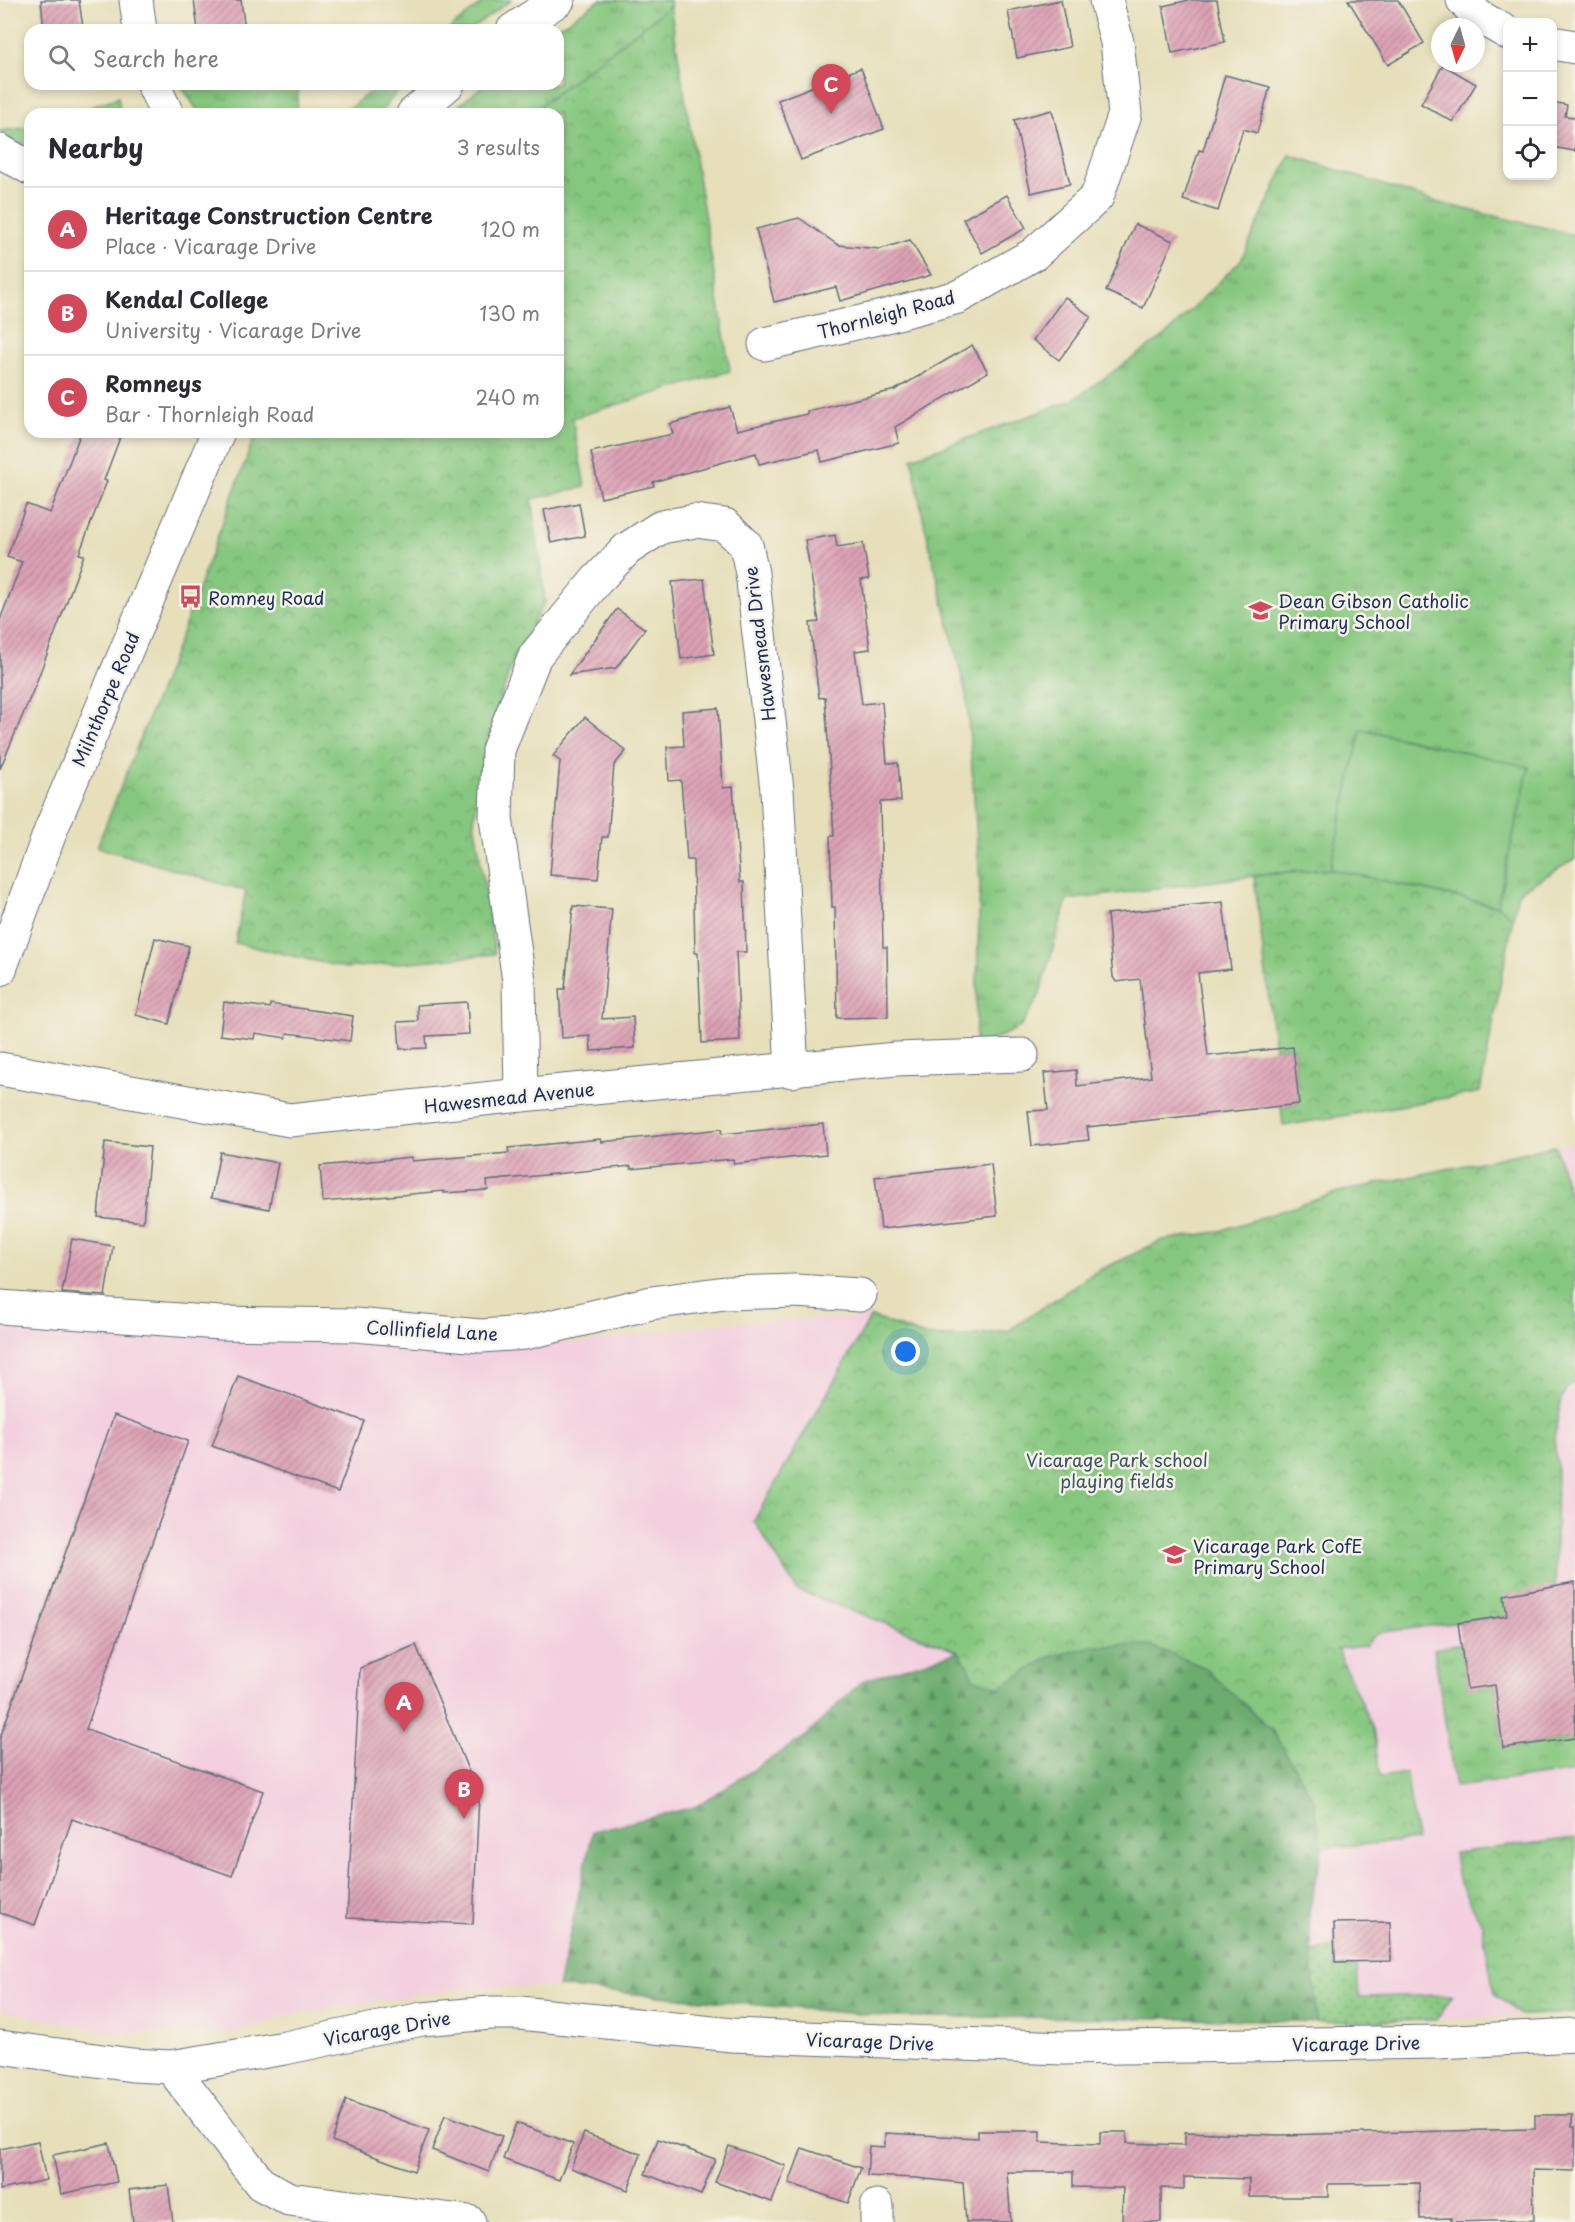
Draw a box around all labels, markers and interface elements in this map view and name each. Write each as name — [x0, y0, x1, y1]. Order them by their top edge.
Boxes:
north arrow — [1431, 18, 1485, 72]
map controls — [1503, 18, 1557, 180]
button: + — [1503, 18, 1557, 72]
search box — [24, 24, 564, 90]
icon: search — [45, 41, 78, 74]
text: Search here — [93, 41, 219, 74]
pin: C — [812, 64, 850, 114]
button: − — [1503, 72, 1557, 126]
button: locate — [1503, 126, 1557, 180]
text: Nearby — [48, 128, 143, 167]
text: 3 results — [457, 132, 540, 162]
text: Heritage Construction Centre — [105, 198, 433, 231]
text: A — [60, 214, 75, 244]
text: 120 m — [481, 214, 540, 244]
text: Place · Vicarage Drive — [105, 231, 316, 261]
text: Kendal College — [105, 282, 268, 315]
street label: Thornleigh Road — [814, 283, 958, 345]
text: B — [61, 298, 74, 328]
text: 130 m — [480, 298, 540, 328]
text: University · Vicarage Drive — [105, 315, 361, 345]
text: Romneys — [105, 366, 202, 399]
text: C — [60, 382, 75, 412]
text: 240 m — [475, 382, 540, 412]
text: Bar · Thornleigh Road — [105, 399, 315, 429]
street label: Hawesmead Drive — [736, 565, 782, 723]
bus stop icon: Romney Road — [177, 584, 203, 610]
place label: Romney Road — [208, 584, 325, 611]
place label: Dean Gibson Catholic Primary School — [1278, 587, 1469, 635]
school or university icon: Dean Gibson Catholic Primary School — [1247, 597, 1273, 623]
street label: Milnthorpe Road — [64, 627, 146, 771]
street label: Hawesmead Avenue — [422, 1075, 596, 1119]
street label: Collinfield Lane — [365, 1313, 499, 1347]
your location — [891, 1337, 920, 1366]
park label: Vicarage Park school playing fields — [1026, 1446, 1208, 1494]
place label: Vicarage Park CofE Primary School — [1193, 1532, 1363, 1580]
school or university icon: Vicarage Park CofE Primary School — [1162, 1542, 1188, 1568]
pin: A — [384, 1682, 424, 1732]
pin: B — [444, 1770, 484, 1819]
street label: Vicarage Drive — [321, 2004, 453, 2052]
street label: Vicarage Drive — [805, 2025, 935, 2057]
street label: Vicarage Drive — [1292, 2028, 1420, 2058]

